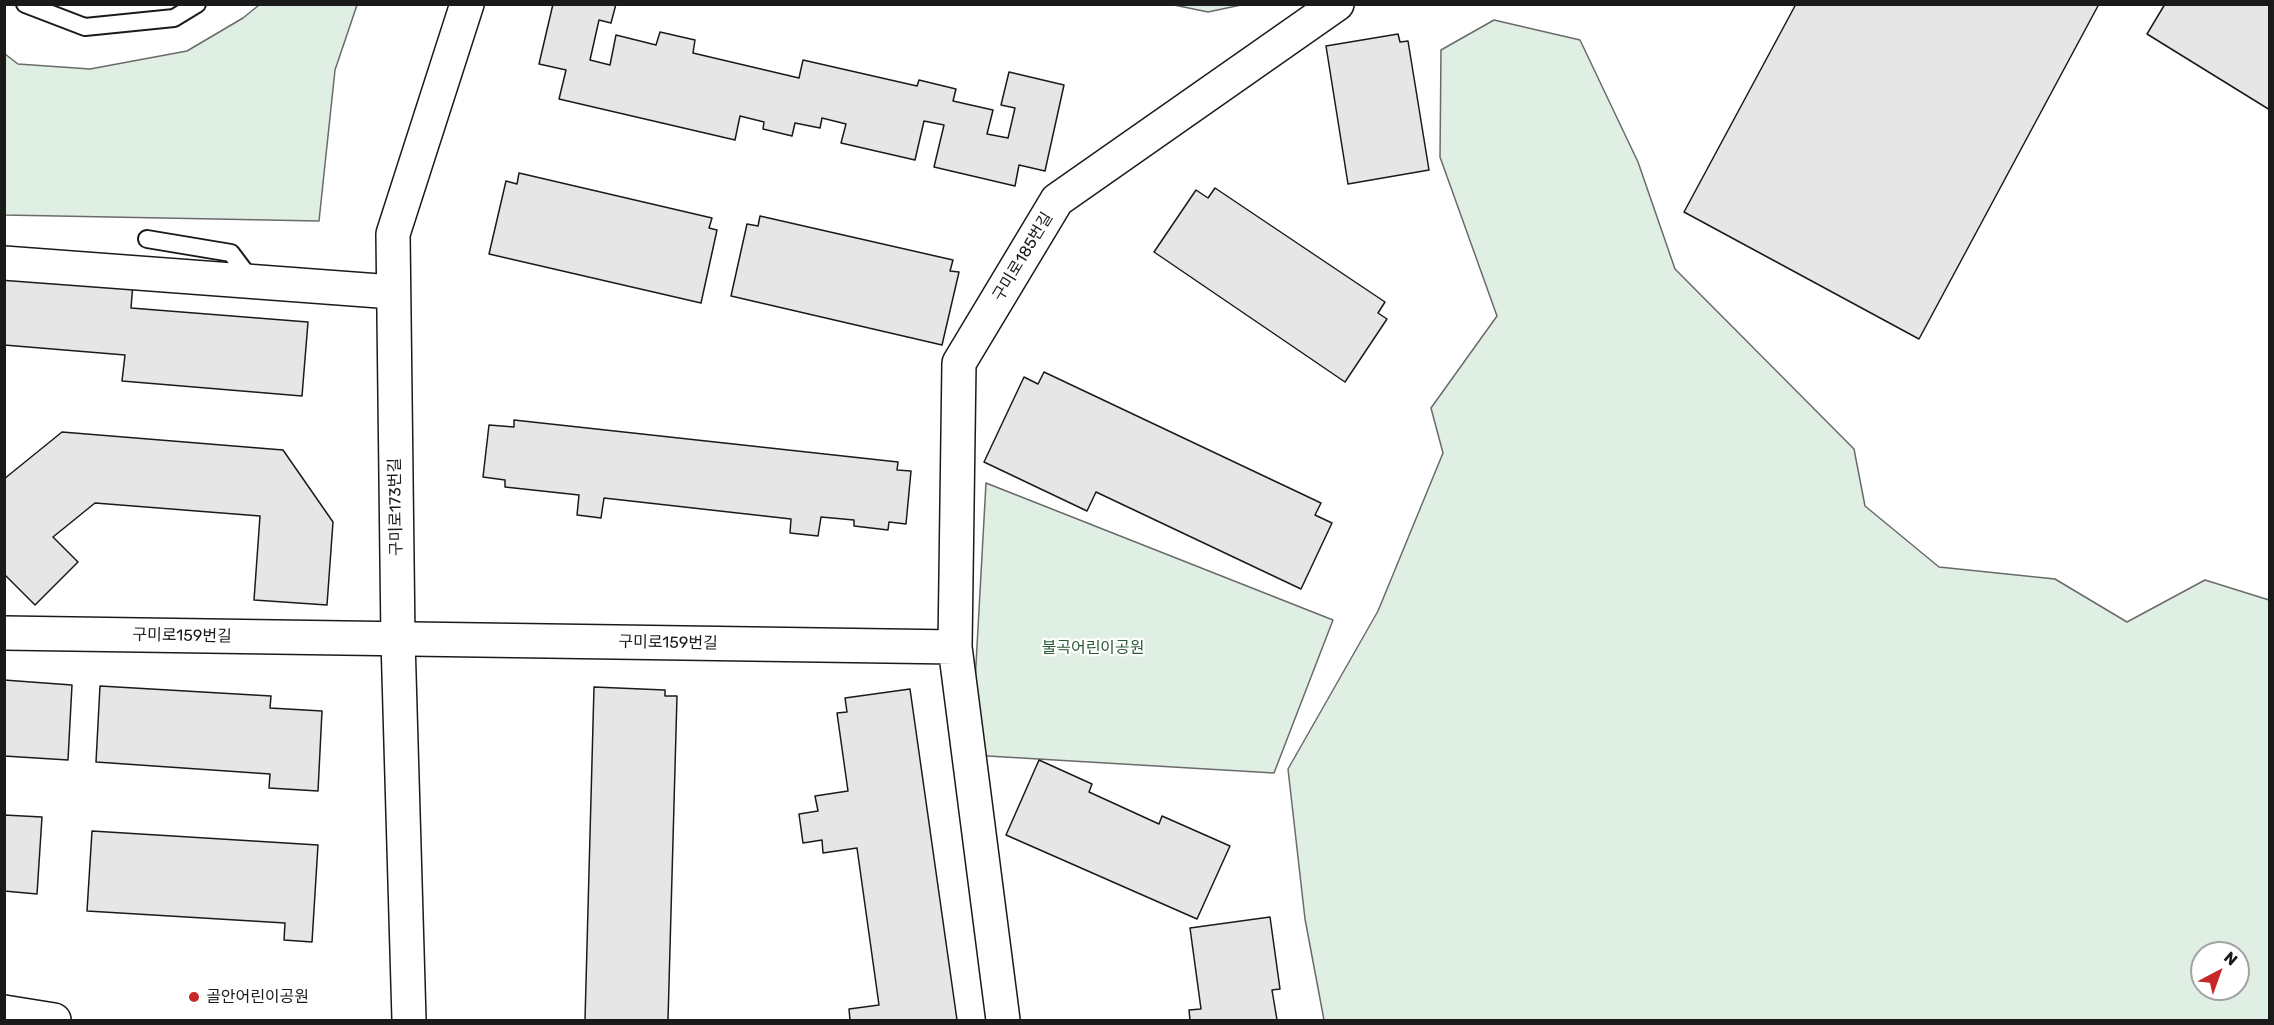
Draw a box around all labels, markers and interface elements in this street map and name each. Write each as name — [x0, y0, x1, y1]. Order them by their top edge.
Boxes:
street label: 구미로185번길 — [989, 209, 1057, 305]
street label: 구미로173번길 — [386, 458, 406, 556]
street label: 구미로159번길 — [132, 626, 232, 646]
street label: 구미로159번길 — [618, 633, 718, 653]
park label: 불곡어린이공원 — [1041, 638, 1145, 658]
north arrow — [2190, 941, 2250, 1001]
text: N — [2220, 948, 2241, 969]
place label: 골안어린이공원 — [206, 987, 309, 1007]
marker: 골안어린이공원 — [187, 990, 201, 1004]

